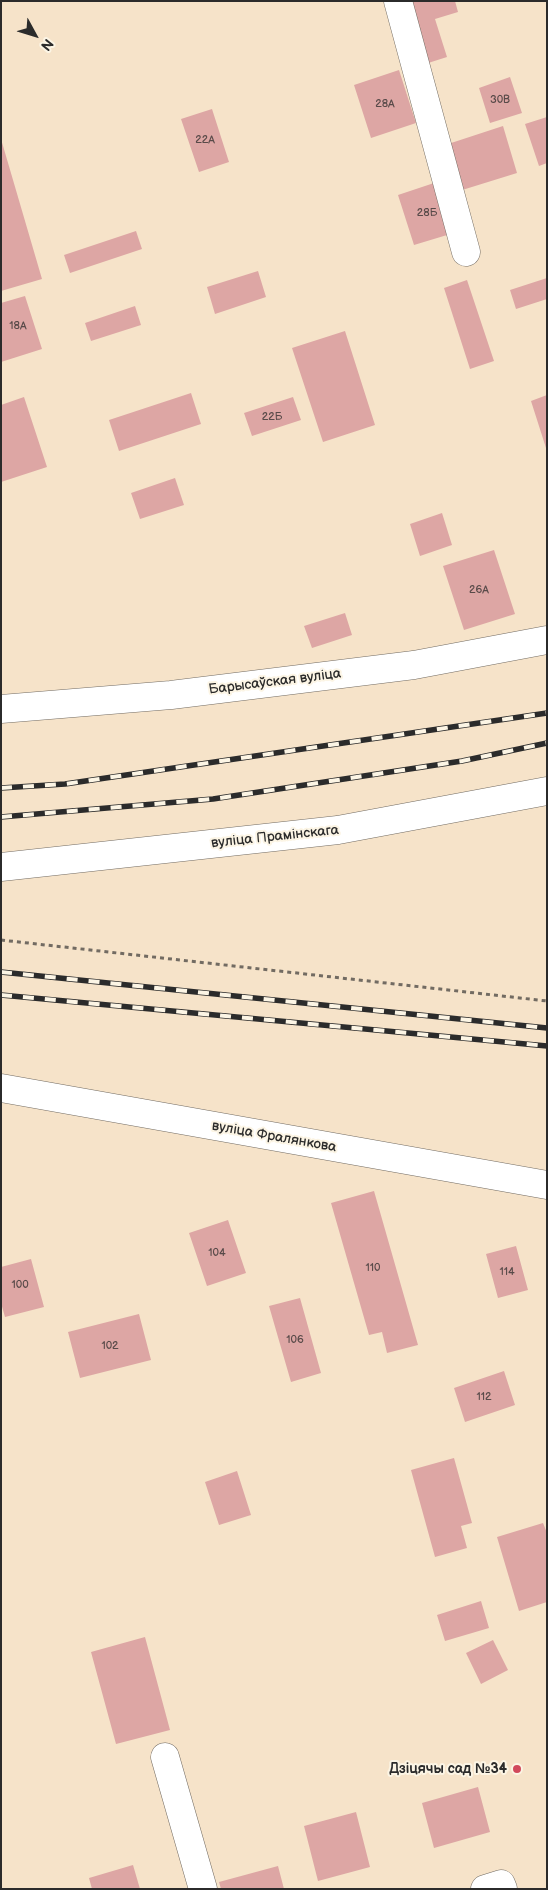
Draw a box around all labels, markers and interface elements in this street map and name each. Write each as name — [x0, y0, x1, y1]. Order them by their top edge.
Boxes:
north arrow — [10, 10, 60, 60]
text: N — [37, 35, 57, 54]
house number: 30В — [490, 93, 510, 107]
house number: 28А — [375, 97, 395, 111]
house number: 22А — [195, 133, 215, 147]
house number: 28Б — [417, 206, 437, 220]
house number: 18А — [9, 319, 27, 333]
house number: 22Б — [262, 410, 282, 424]
house number: 26А — [469, 583, 489, 597]
street label: Барысаўская вуліца — [208, 666, 342, 698]
street label: вуліца Прамінскага — [210, 822, 340, 852]
street label: вуліца Фралянкова — [210, 1118, 338, 1156]
house number: 104 — [208, 1246, 226, 1260]
house number: 110 — [366, 1261, 380, 1275]
house number: 114 — [499, 1265, 515, 1279]
house number: 100 — [11, 1278, 29, 1292]
house number: 106 — [286, 1333, 304, 1347]
house number: 102 — [101, 1339, 119, 1353]
house number: 112 — [476, 1390, 492, 1404]
place label: Дзіцячы сад №34 — [389, 1761, 507, 1777]
marker: Дзіцячы сад №34 — [511, 1763, 523, 1775]

